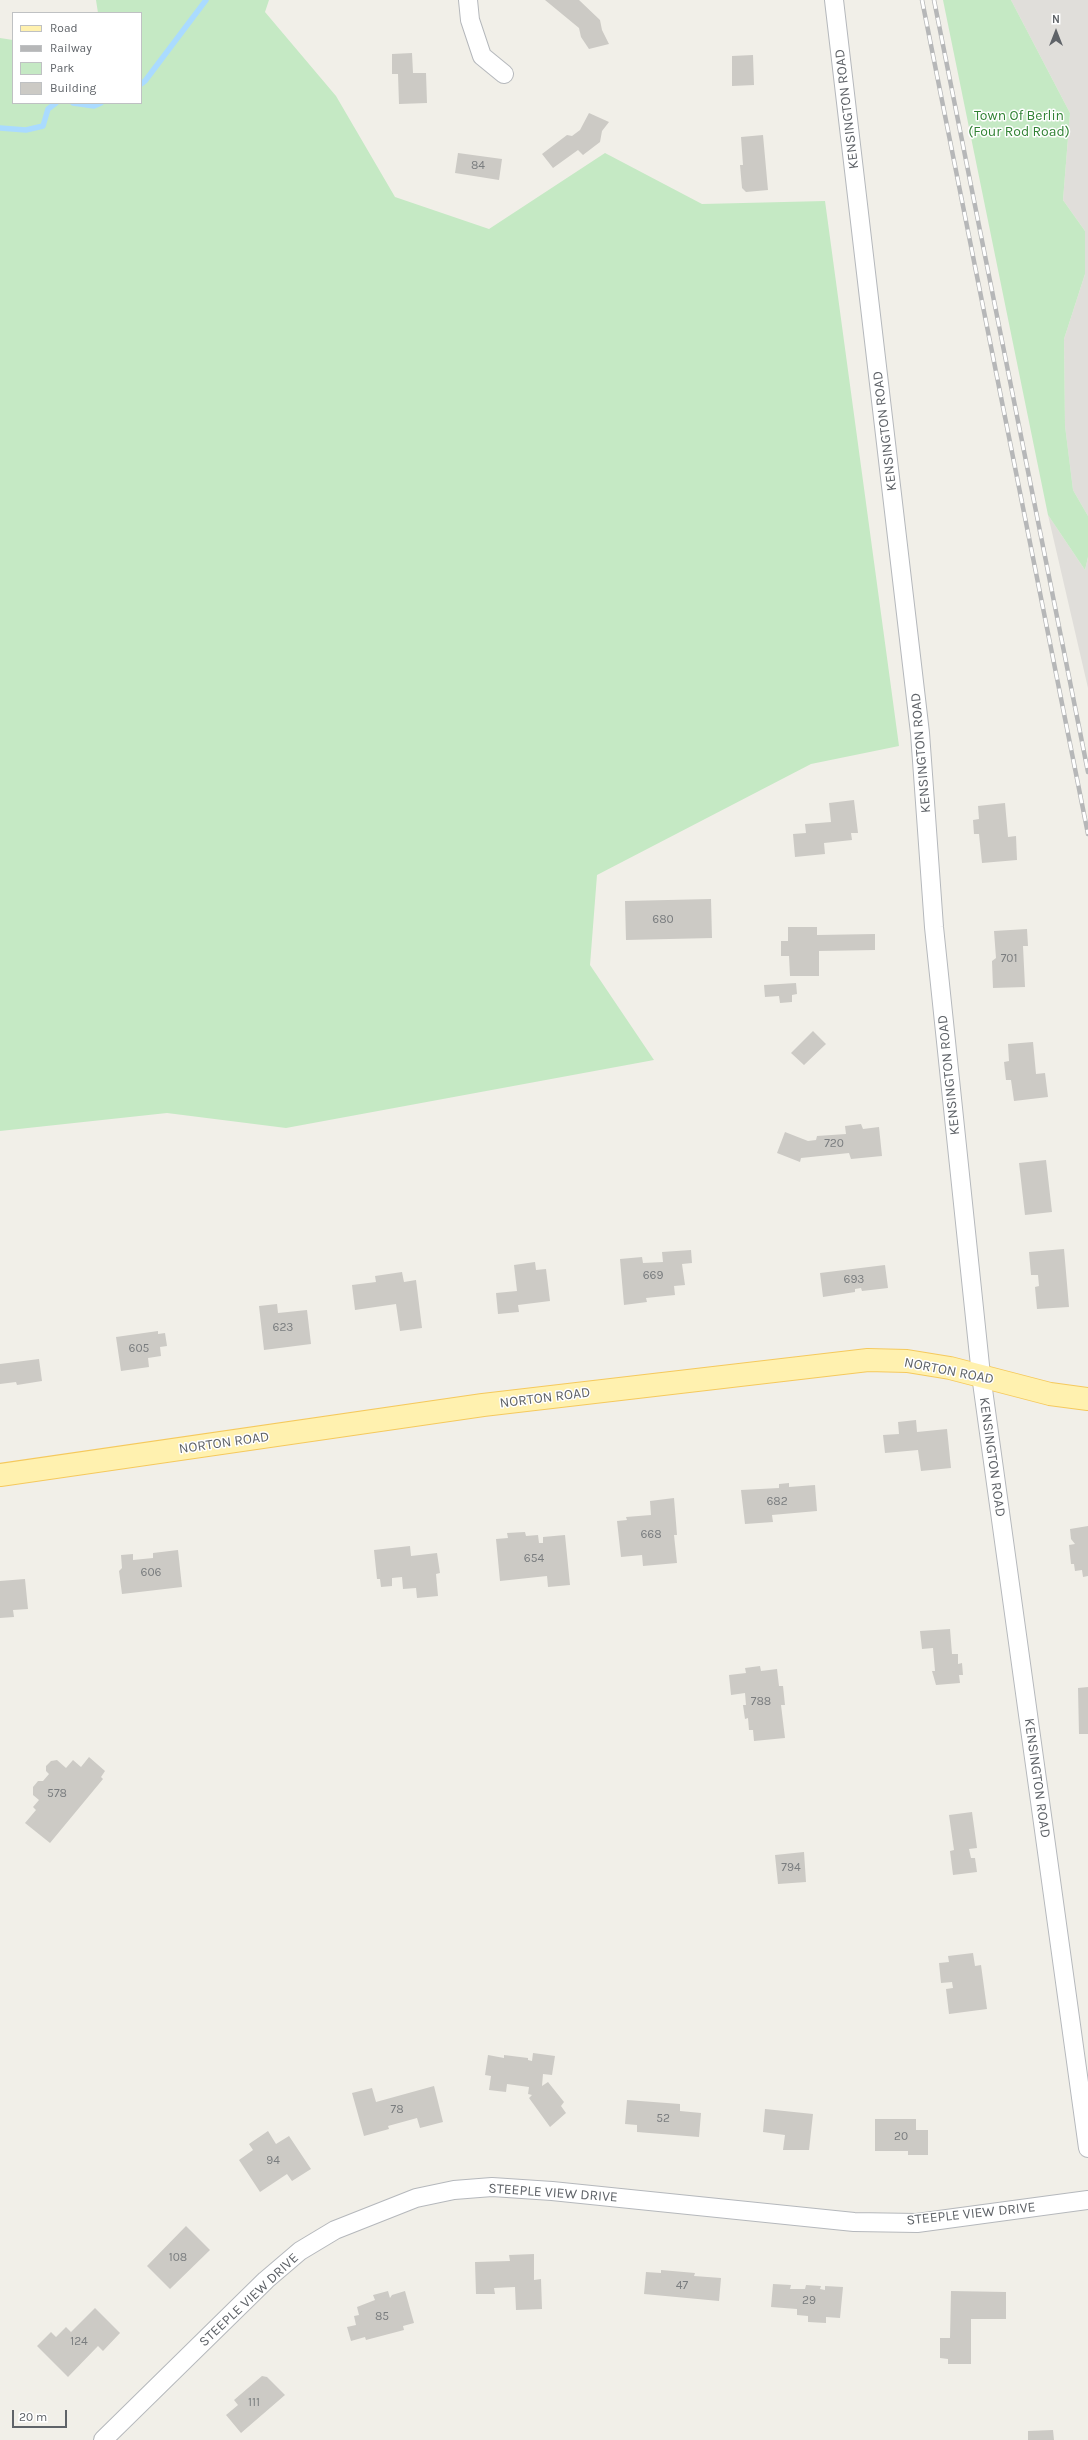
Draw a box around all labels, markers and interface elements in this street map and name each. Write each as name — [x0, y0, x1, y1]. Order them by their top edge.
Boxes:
legend — [12, 12, 142, 104]
north arrow — [1036, 12, 1076, 52]
text: N — [1052, 13, 1060, 26]
text: Road — [50, 21, 78, 35]
text: Railway — [50, 41, 92, 55]
street label: KENSINGTON ROAD — [831, 48, 863, 170]
text: Park — [50, 61, 74, 75]
text: Building — [50, 81, 96, 95]
park label: Town Of Berlin (Four Rod Road) — [968, 108, 1070, 140]
house number: 84 — [471, 159, 485, 173]
street label: KENSINGTON ROAD — [869, 370, 901, 492]
street label: KENSINGTON ROAD — [907, 692, 935, 814]
house number: 680 — [652, 913, 674, 927]
house number: 701 — [1001, 952, 1017, 966]
street label: KENSINGTON ROAD — [934, 1014, 964, 1136]
house number: 720 — [824, 1137, 844, 1151]
house number: 669 — [643, 1269, 663, 1283]
house number: 693 — [844, 1273, 864, 1287]
house number: 623 — [273, 1321, 293, 1335]
house number: 605 — [129, 1342, 149, 1356]
street label: NORTON ROAD — [903, 1354, 995, 1388]
street label: NORTON ROAD — [499, 1384, 591, 1412]
street label: KENSINGTON ROAD — [975, 1396, 1009, 1518]
street label: NORTON ROAD — [178, 1428, 270, 1458]
house number: 682 — [766, 1495, 788, 1509]
house number: 668 — [640, 1528, 662, 1542]
house number: 654 — [524, 1552, 544, 1566]
house number: 606 — [141, 1566, 161, 1580]
house number: 788 — [751, 1695, 771, 1709]
street label: KENSINGTON ROAD — [1020, 1717, 1054, 1839]
house number: 578 — [47, 1787, 67, 1801]
house number: 794 — [781, 1861, 801, 1875]
house number: 78 — [390, 2103, 404, 2117]
house number: 52 — [656, 2112, 670, 2126]
house number: 20 — [894, 2130, 908, 2144]
house number: 94 — [266, 2154, 280, 2168]
street label: STEEPLE VIEW DRIVE — [488, 2180, 618, 2206]
street label: STEEPLE VIEW DRIVE — [906, 2199, 1036, 2229]
street label: STEEPLE VIEW DRIVE — [196, 2250, 302, 2350]
house number: 108 — [169, 2251, 187, 2265]
house number: 47 — [676, 2279, 688, 2293]
house number: 29 — [802, 2294, 816, 2308]
house number: 85 — [375, 2310, 389, 2324]
house number: 124 — [70, 2335, 88, 2349]
house number: 111 — [248, 2396, 260, 2410]
scale bar — [14, 2402, 69, 2428]
text: 20 m — [19, 2410, 47, 2424]

